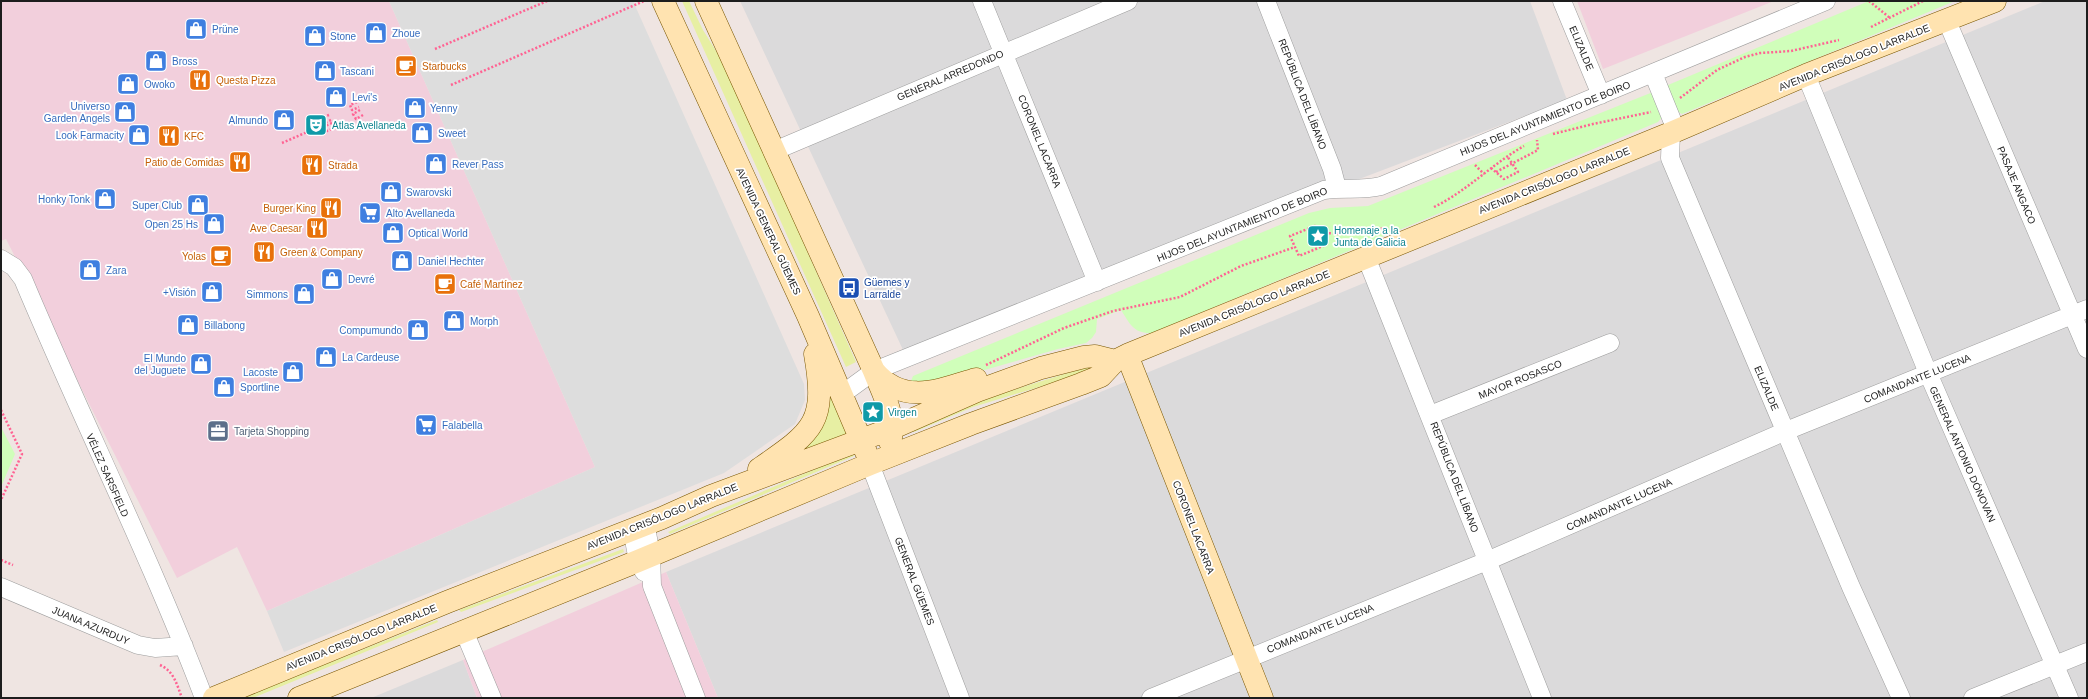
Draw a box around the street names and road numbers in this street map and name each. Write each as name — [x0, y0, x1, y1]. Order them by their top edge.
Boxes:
street label: AVENIDA CRISÓLOGO LARRALDE — [1777, 21, 1931, 93]
street label: ELIZALDE — [1567, 24, 1596, 72]
street label: REPÚBLICA DEL LÍBANO — [1276, 37, 1330, 151]
street label: GENERAL ARREDONDO — [895, 48, 1005, 103]
street label: HIJOS DEL AYUNTAMIENTO DE BOIRO — [1458, 79, 1632, 158]
street label: CORONEL LACARRA — [1016, 93, 1063, 189]
street label: AVENIDA CRISÓLOGO LARRALDE — [1477, 144, 1631, 216]
street label: PASAJE ANGACO — [1995, 145, 2038, 226]
street label: AVENIDA GENERAL GÜEMES — [734, 166, 803, 297]
street label: HIJOS DEL AYUNTAMIENTO DE BOIRO — [1155, 185, 1329, 264]
street label: AVENIDA CRISÓLOGO LARRALDE — [1177, 267, 1331, 339]
street label: COMANDANTE LUCENA — [1862, 352, 1973, 405]
street label: MAYOR ROSASCO — [1477, 358, 1564, 401]
street label: ELIZALDE — [1752, 364, 1781, 412]
street label: GENERAL ANTONIO DÓNOVAN — [1927, 384, 1999, 524]
street label: REPÚBLICA DEL LÍBANO — [1428, 420, 1482, 534]
street label: VÉLEZ SARSFIELD — [84, 431, 132, 519]
street label: COMANDANTE LUCENA — [1565, 476, 1674, 533]
street label: CORONEL LACARRA — [1171, 479, 1217, 576]
street label: AVENIDA CRISÓLOGO LARRALDE — [585, 480, 739, 552]
street label: GENERAL GÜEMES — [893, 536, 937, 627]
street label: AVENIDA CRISÓLOGO LARRALDE — [284, 601, 438, 673]
street label: COMANDANTE LUCENA — [1265, 602, 1376, 655]
street label: JUANA AZURDUY — [51, 604, 131, 647]

